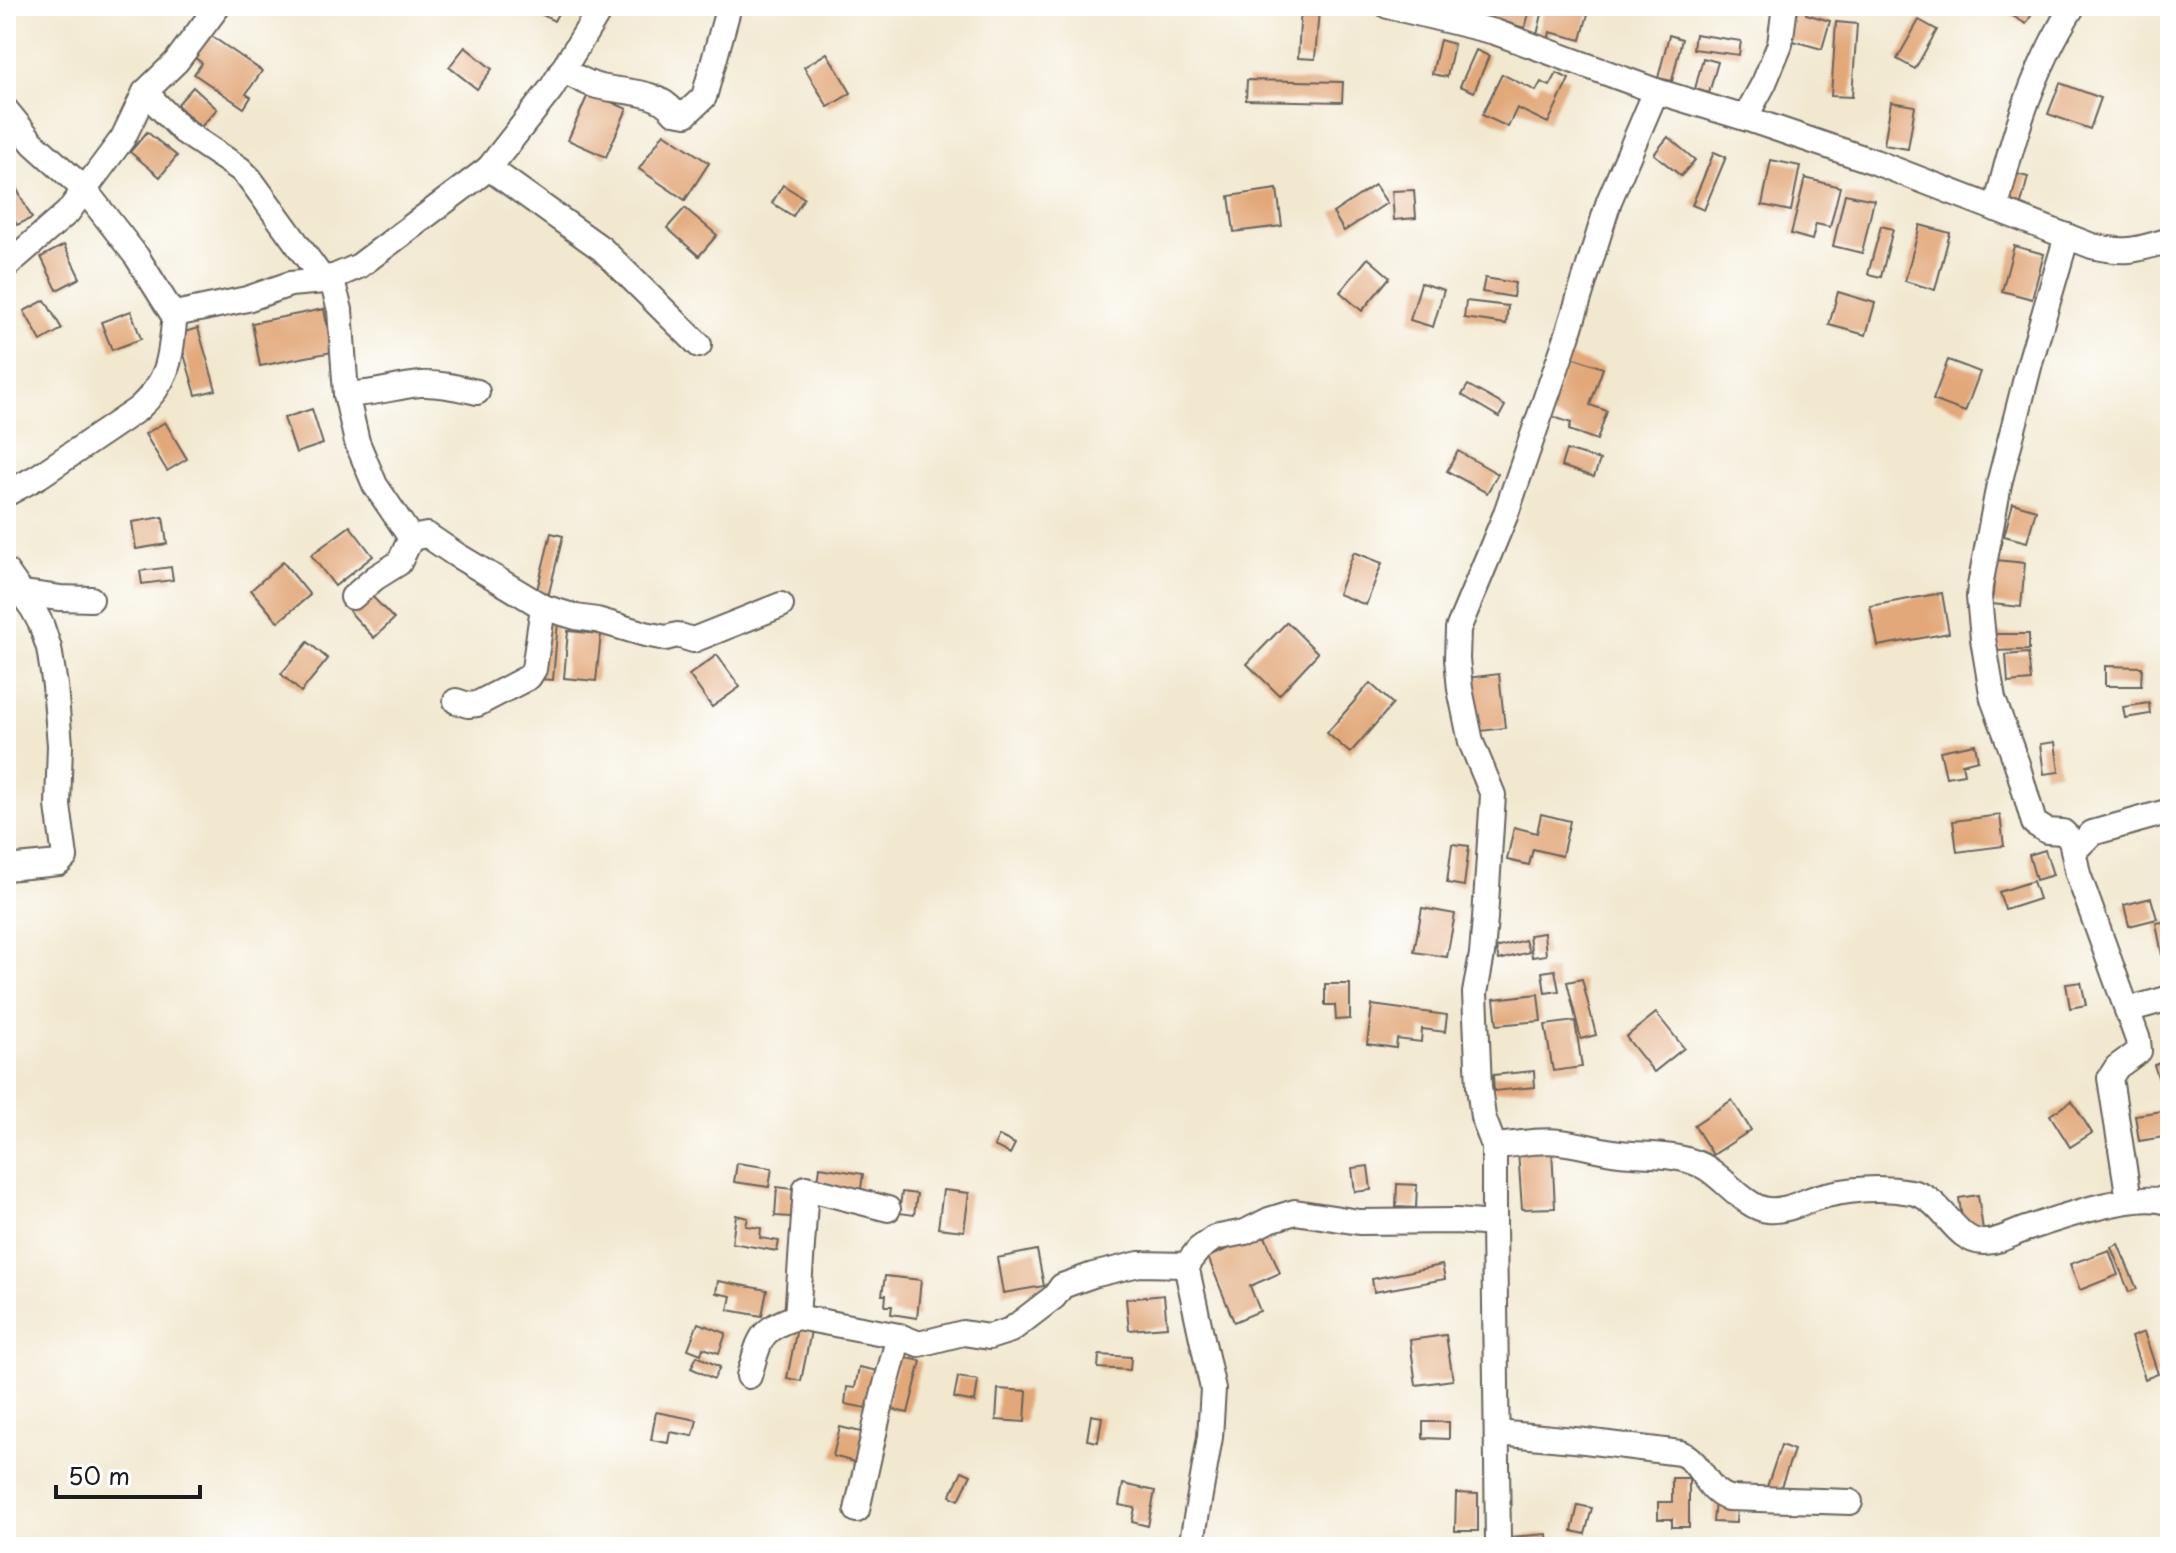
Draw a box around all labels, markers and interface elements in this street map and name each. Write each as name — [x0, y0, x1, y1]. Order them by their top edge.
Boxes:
scale bar — [56, 1449, 200, 1499]
text: 50 m — [68, 1457, 130, 1493]

